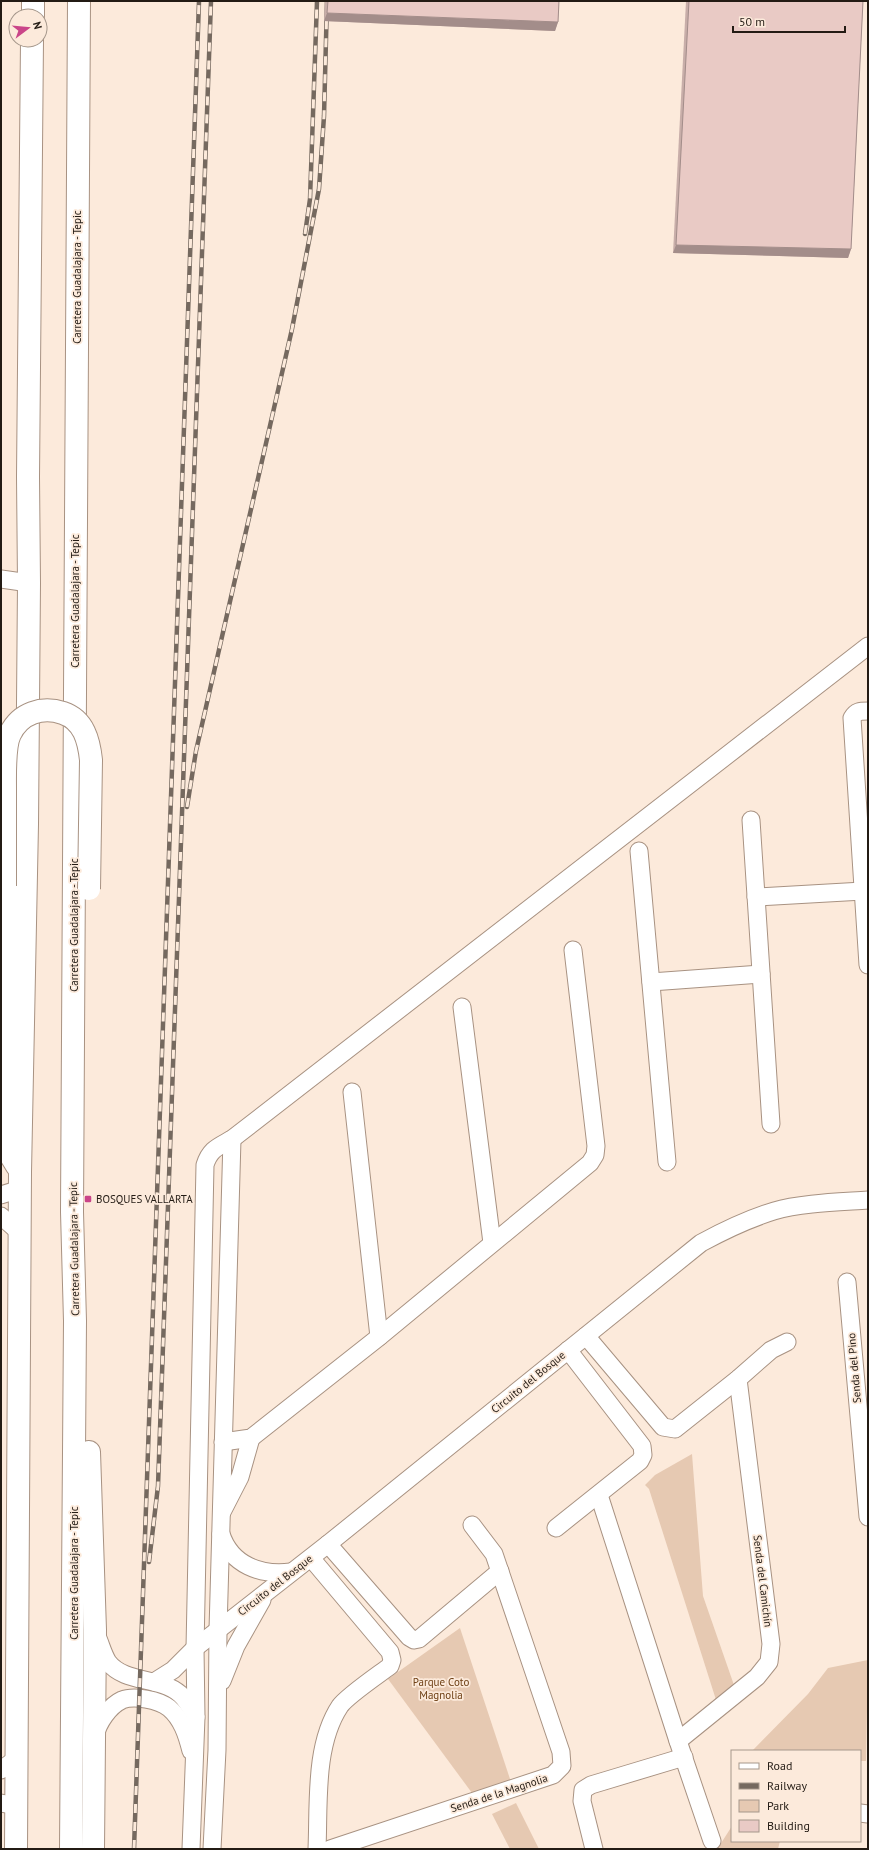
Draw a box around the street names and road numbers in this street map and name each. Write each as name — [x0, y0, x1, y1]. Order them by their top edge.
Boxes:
street label: Carretera Guadalajara - Tepic — [70, 210, 84, 344]
street label: Carretera Guadalajara - Tepic — [68, 534, 82, 668]
street label: Carretera Guadalajara - Tepic — [67, 858, 81, 992]
street label: Carretera Guadalajara - Tepic — [66, 1182, 82, 1316]
street label: Senda del Pino — [844, 1332, 864, 1404]
street label: Circuito del Bosque — [488, 1348, 568, 1416]
street label: Carretera Guadalajara - Tepic — [67, 1506, 81, 1640]
street label: Senda del Camichín — [750, 1534, 776, 1628]
street label: Circuito del Bosque — [235, 1551, 316, 1619]
street label: Senda de la Magnolia — [449, 1771, 549, 1815]

